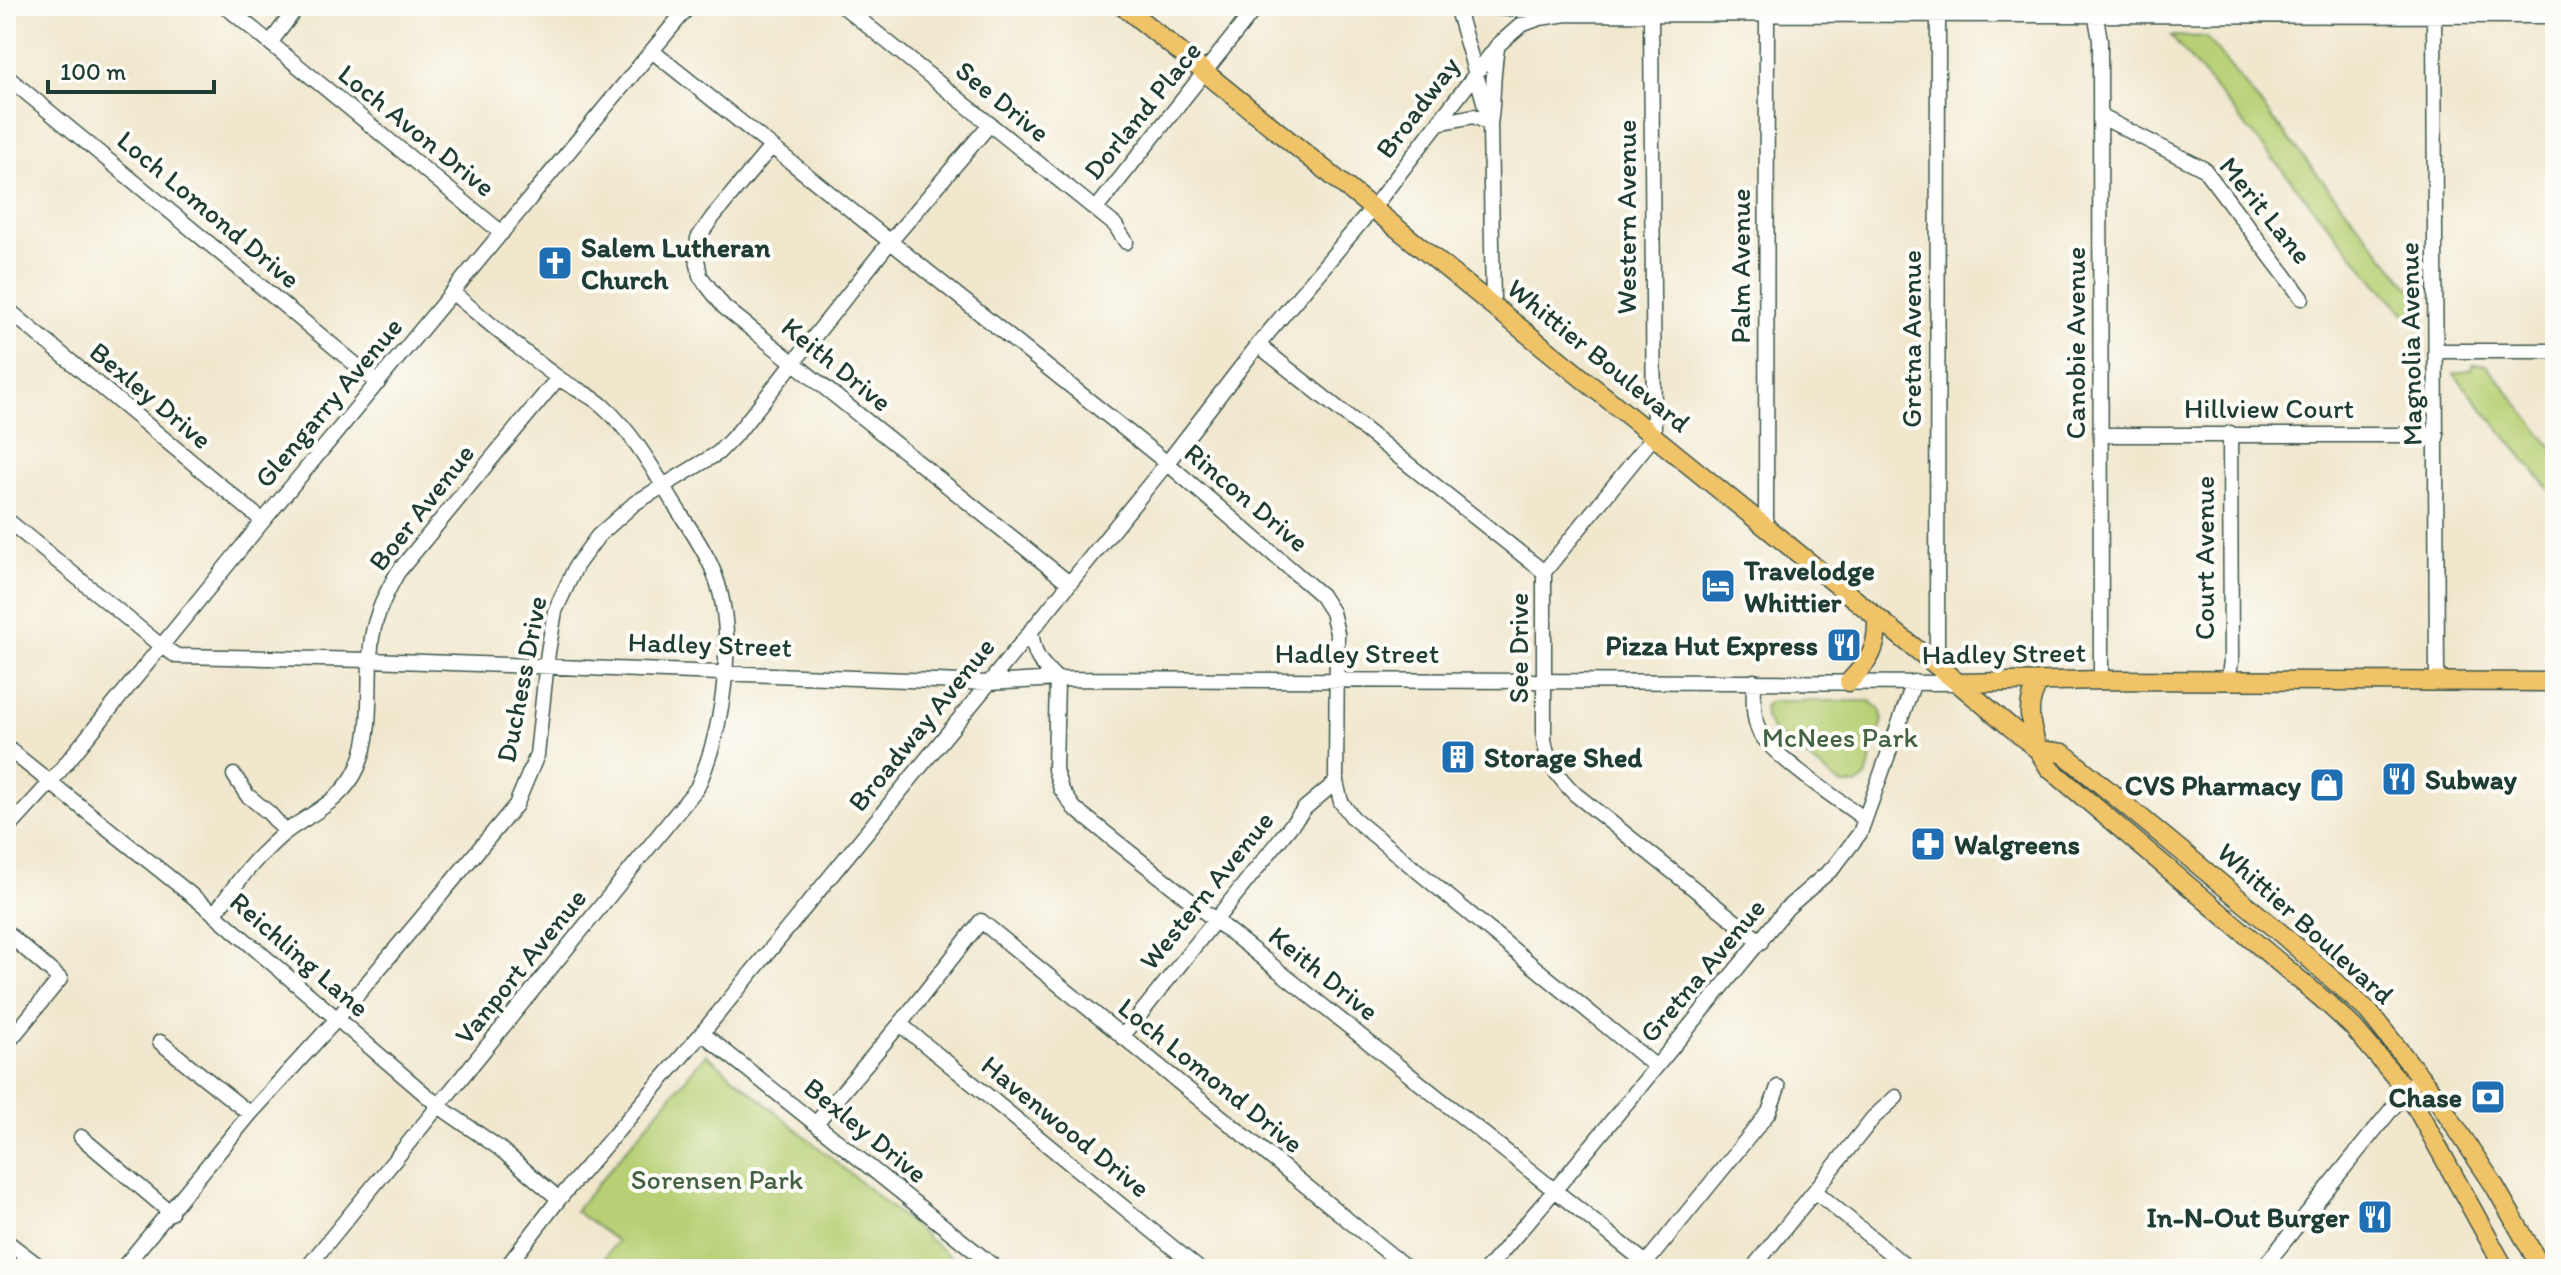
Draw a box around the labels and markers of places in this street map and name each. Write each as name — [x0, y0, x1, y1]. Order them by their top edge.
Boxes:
place label: Salem Lutheran Church — [581, 230, 770, 296]
church icon: Salem Lutheran Church — [536, 244, 574, 282]
place label: Travelodge Whittier — [1743, 553, 1875, 619]
hotel icon: Travelodge Whittier — [1699, 567, 1737, 605]
restaurant icon: Pizza Hut Express — [1825, 626, 1863, 664]
place label: Pizza Hut Express — [1605, 628, 1818, 662]
building icon: Storage Shed — [1439, 738, 1477, 776]
place label: Storage Shed — [1484, 740, 1643, 774]
restaurant icon: Subway — [2380, 760, 2418, 798]
place label: Subway — [2425, 762, 2518, 796]
shop icon: CVS Pharmacy — [2308, 766, 2346, 804]
place label: CVS Pharmacy — [2125, 768, 2302, 802]
pharmacy icon: Walgreens — [1909, 825, 1947, 863]
place label: Walgreens — [1954, 827, 2080, 861]
bank icon: Chase — [2469, 1078, 2507, 1116]
place label: Chase — [2389, 1080, 2462, 1114]
restaurant icon: In-N-Out Burger — [2356, 1198, 2394, 1236]
place label: In-N-Out Burger — [2146, 1200, 2349, 1234]

